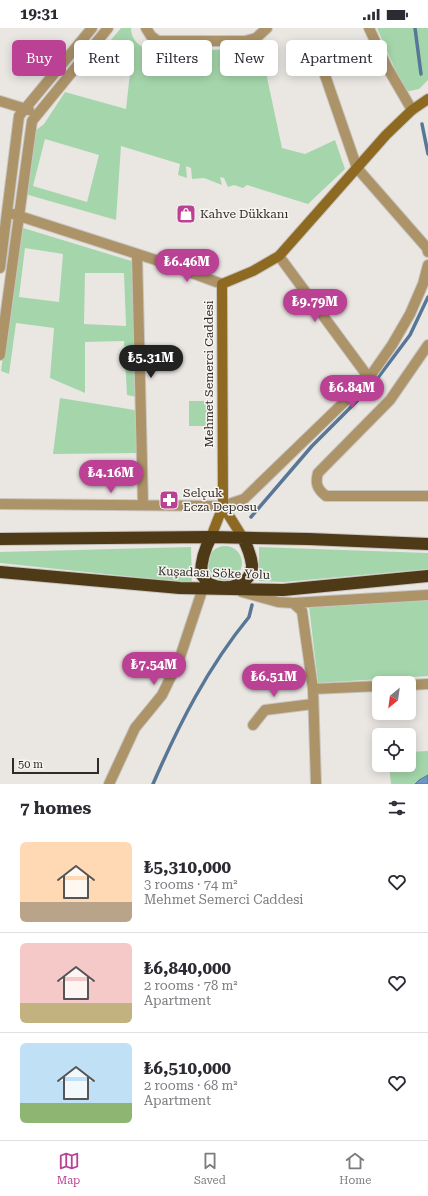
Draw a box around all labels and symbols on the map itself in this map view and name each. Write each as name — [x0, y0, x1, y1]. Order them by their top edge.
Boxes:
shop icon: Kahve Dükkanı — [175, 203, 197, 225]
place label: Kahve Dükkanı — [200, 207, 289, 221]
pin: ₺6.46M — [154, 249, 220, 283]
pin: ₺9.79M — [282, 289, 348, 323]
street label: Mehmet Semerci Caddesi — [202, 300, 216, 448]
pin: ₺5.31M — [118, 345, 184, 379]
pin: ₺6.84M — [319, 375, 385, 409]
pin: ₺4.16M — [78, 460, 144, 494]
place label: Selçuk Ecza Deposu — [183, 486, 257, 514]
pharmacy icon: Selçuk Ecza Deposu — [158, 489, 180, 511]
street label: Kuşadası Söke Yolu — [158, 564, 271, 582]
pin: ₺7.54M — [121, 652, 187, 686]
pin: ₺6.51M — [241, 664, 307, 698]
north arrow — [372, 676, 416, 720]
scale bar — [12, 756, 99, 775]

